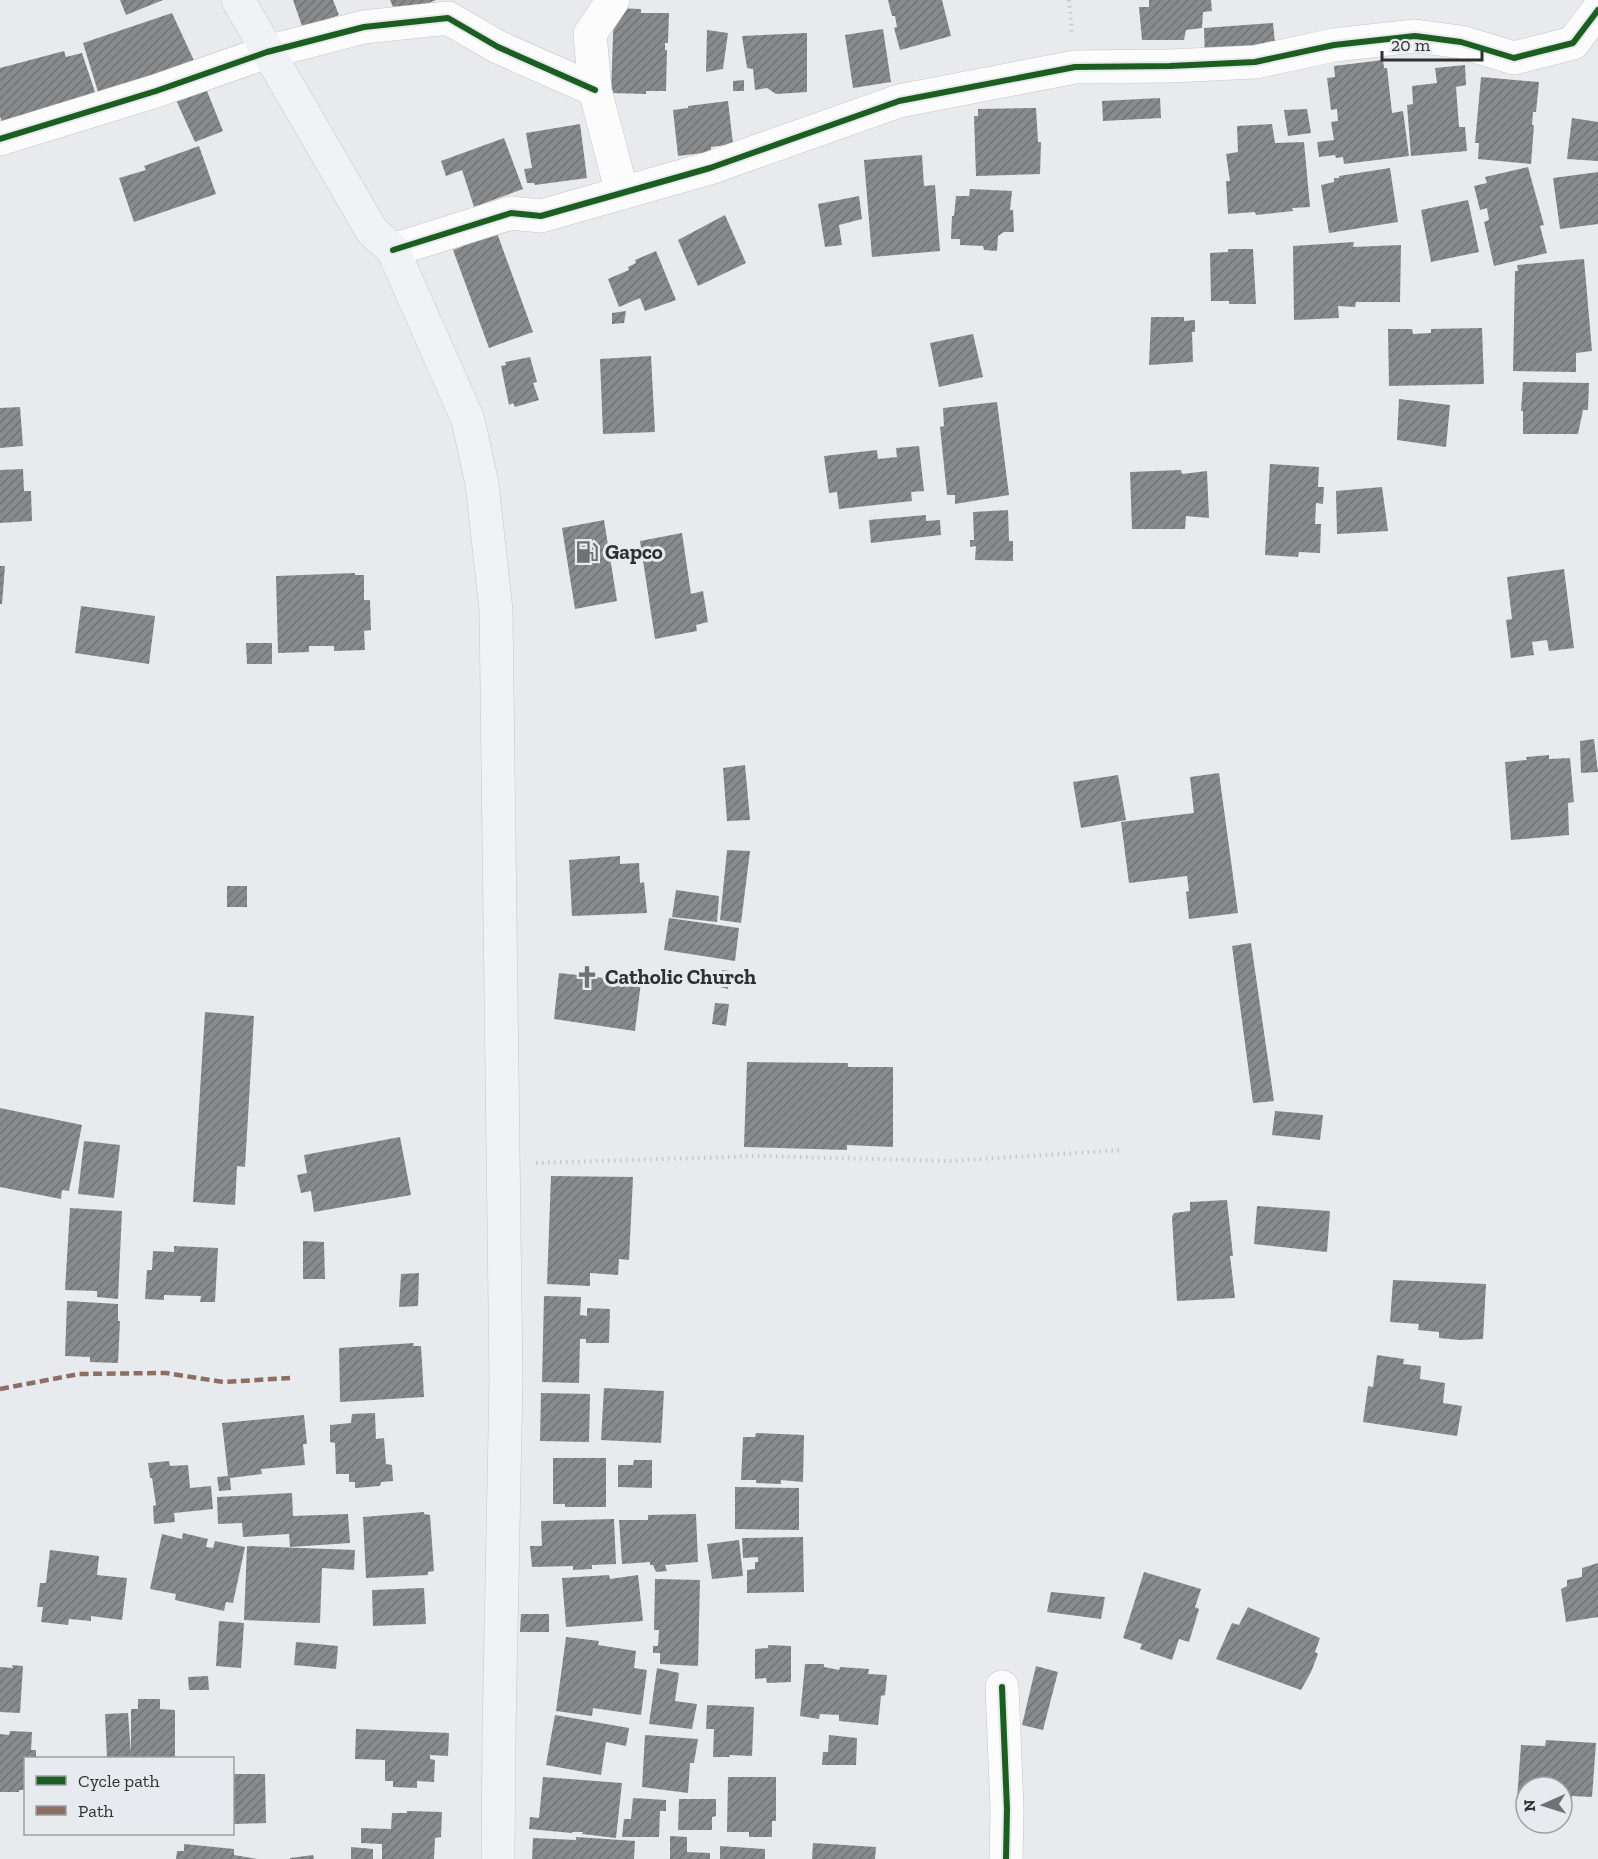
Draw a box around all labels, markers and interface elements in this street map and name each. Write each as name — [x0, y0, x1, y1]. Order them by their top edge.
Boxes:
scale bar — [1382, 24, 1482, 62]
text: 20 m — [1391, 34, 1431, 56]
fuel station icon: Gapco — [574, 539, 600, 565]
place label: Gapco — [605, 539, 663, 564]
church icon: Catholic Church — [574, 964, 600, 990]
place label: Catholic Church — [605, 964, 756, 989]
legend — [24, 1757, 234, 1835]
text: Cycle path — [78, 1770, 160, 1792]
north arrow — [1514, 1775, 1574, 1835]
text: N — [1520, 1799, 1539, 1812]
text: Path — [78, 1800, 114, 1822]

